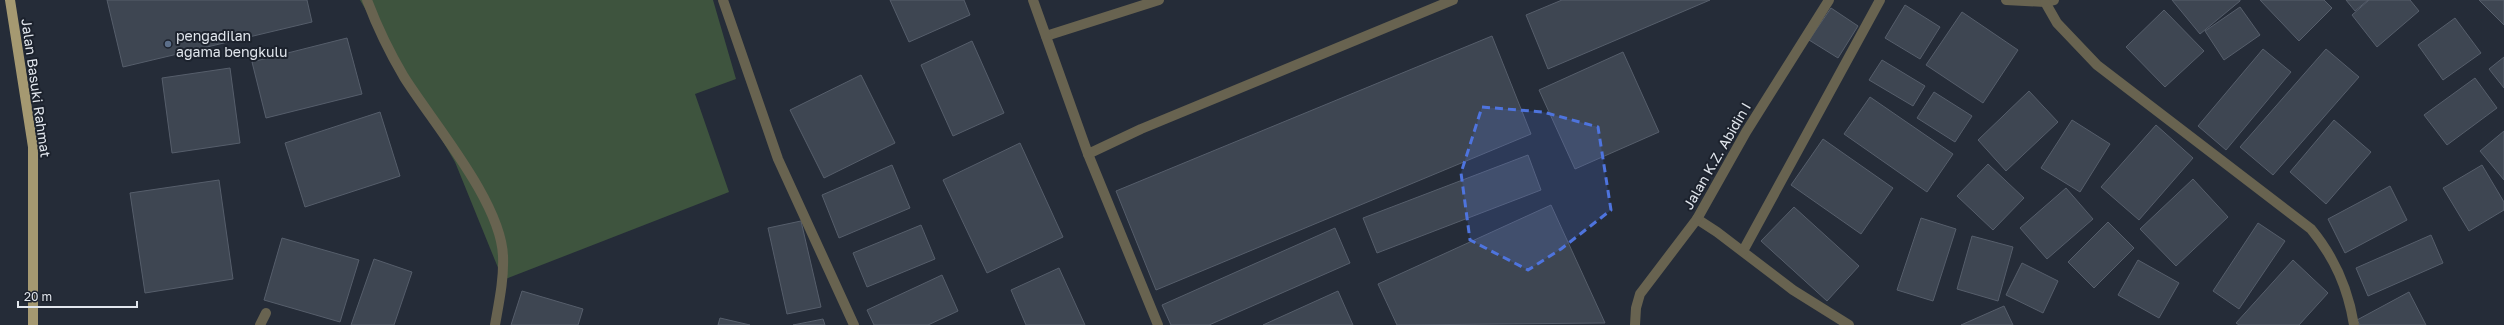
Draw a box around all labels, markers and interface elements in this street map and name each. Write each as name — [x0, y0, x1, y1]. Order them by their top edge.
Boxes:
street label: Jalan Basuki Rahmat — [18, 17, 55, 159]
place label: pengadilan agama bengkulu — [176, 27, 288, 60]
marker: pengadilan agama bengkulu — [163, 39, 173, 49]
street label: Jalan K.Z. Abidin I — [1679, 99, 1754, 212]
scale bar — [18, 283, 137, 309]
text: 20 m — [24, 289, 52, 304]

